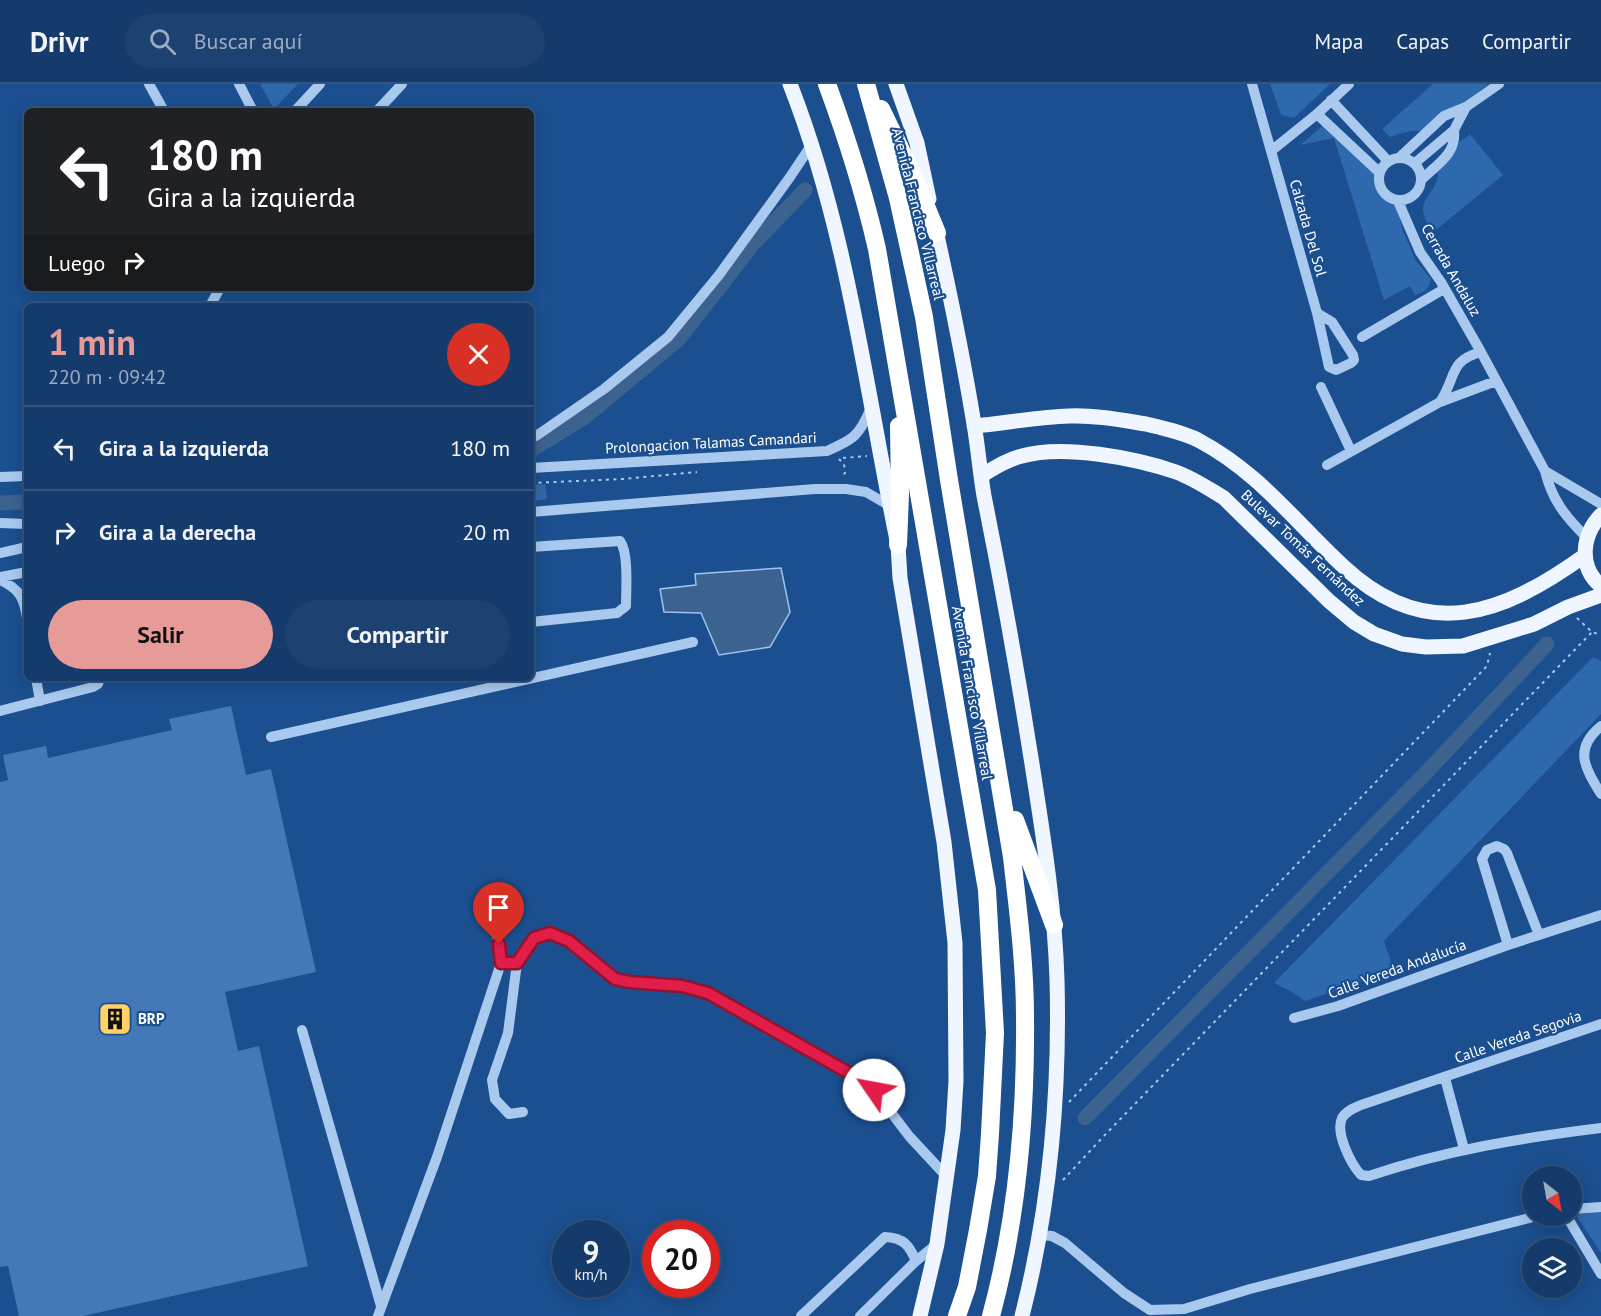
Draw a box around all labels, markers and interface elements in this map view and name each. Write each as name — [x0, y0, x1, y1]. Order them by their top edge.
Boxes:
search box — [125, 14, 545, 68]
text: Drivr — [30, 23, 89, 60]
icon: search — [146, 25, 179, 58]
text: Buscar aquí — [194, 27, 302, 55]
text: Mapa — [1315, 28, 1363, 55]
text: Capas — [1396, 28, 1449, 55]
text: Compartir — [1482, 28, 1571, 55]
street label: Avenida Francisco Villarreal — [888, 126, 949, 302]
text: 180 m — [147, 127, 263, 182]
icon: left — [48, 132, 126, 210]
street label: Calzada Del Sol — [1286, 177, 1332, 279]
text: Gira a la izquierda — [147, 180, 356, 214]
street label: Cerrada Andaluz — [1417, 220, 1486, 320]
icon: right — [117, 246, 150, 279]
text: Luego — [48, 249, 105, 277]
text: 1 min — [48, 318, 136, 365]
button: close — [447, 323, 510, 386]
text: 220 m · 09:42 — [48, 364, 166, 390]
street label: Prolongacion Talamas Camandari — [605, 427, 817, 458]
icon: left — [48, 432, 81, 465]
text: Gira a la izquierda — [99, 434, 269, 462]
text: 180 m — [450, 434, 510, 462]
street label: Bulevar Tomás Fernández — [1237, 485, 1369, 610]
icon: right — [48, 516, 81, 549]
text: Gira a la derecha — [99, 518, 256, 546]
text: 20 m — [462, 518, 510, 546]
button: Salir — [48, 600, 273, 669]
button: Compartir — [285, 600, 510, 669]
street label: Avenida Francisco Villarreal — [948, 604, 997, 782]
pin — [473, 882, 524, 944]
icon: arrive — [482, 891, 515, 924]
street label: Calle Vereda Andalucía — [1325, 935, 1469, 1002]
building icon: BRP — [97, 1001, 133, 1037]
street label: Calle Vereda Segovia — [1452, 1006, 1584, 1067]
place label: BRP — [138, 1009, 165, 1028]
position arrow — [842, 1058, 906, 1122]
north arrow — [1522, 1166, 1582, 1226]
map controls — [1522, 1166, 1582, 1298]
speed limit sign: 20 — [642, 1220, 720, 1298]
text: 9 — [582, 1232, 600, 1271]
button: layers — [1522, 1238, 1582, 1298]
text: km/h — [575, 1265, 607, 1284]

